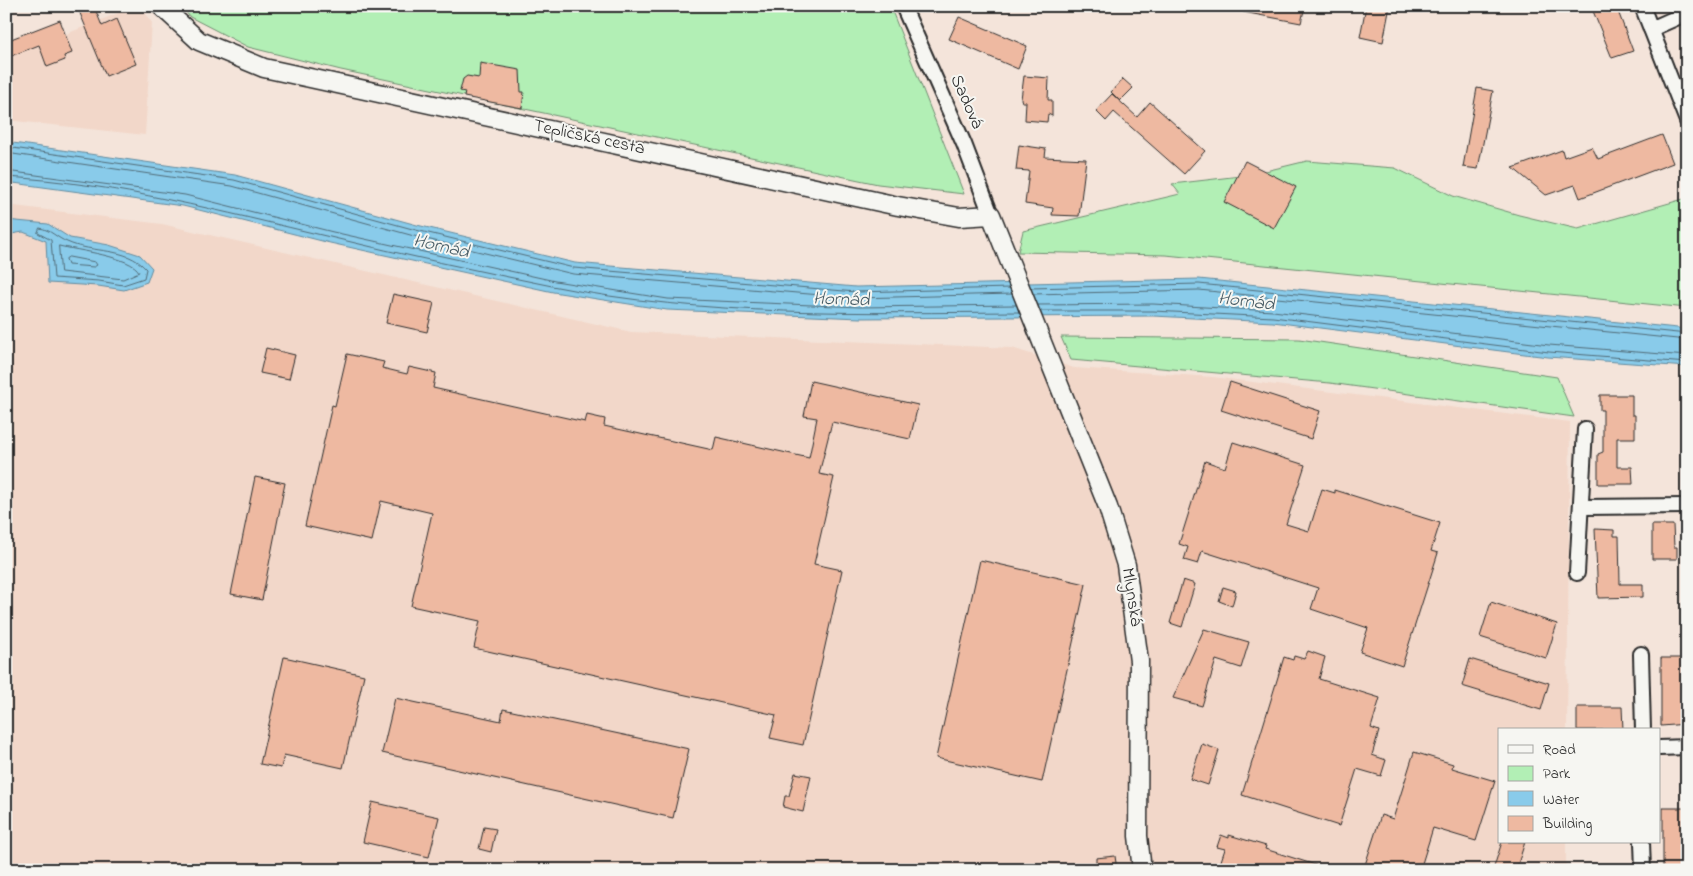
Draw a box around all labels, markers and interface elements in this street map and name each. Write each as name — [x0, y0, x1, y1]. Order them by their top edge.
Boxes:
street label: Sadová — [943, 71, 989, 133]
street label: Tepličská cesta — [531, 113, 647, 163]
water label: Hornád — [410, 227, 473, 267]
water label: Hornád — [1216, 285, 1277, 319]
water label: Hornád — [812, 286, 871, 315]
street label: Mlynská — [1114, 566, 1148, 628]
legend — [1498, 728, 1660, 844]
text: Road — [1543, 739, 1576, 761]
text: Park — [1543, 763, 1571, 785]
text: Water — [1543, 789, 1579, 811]
text: Building — [1542, 813, 1592, 836]

